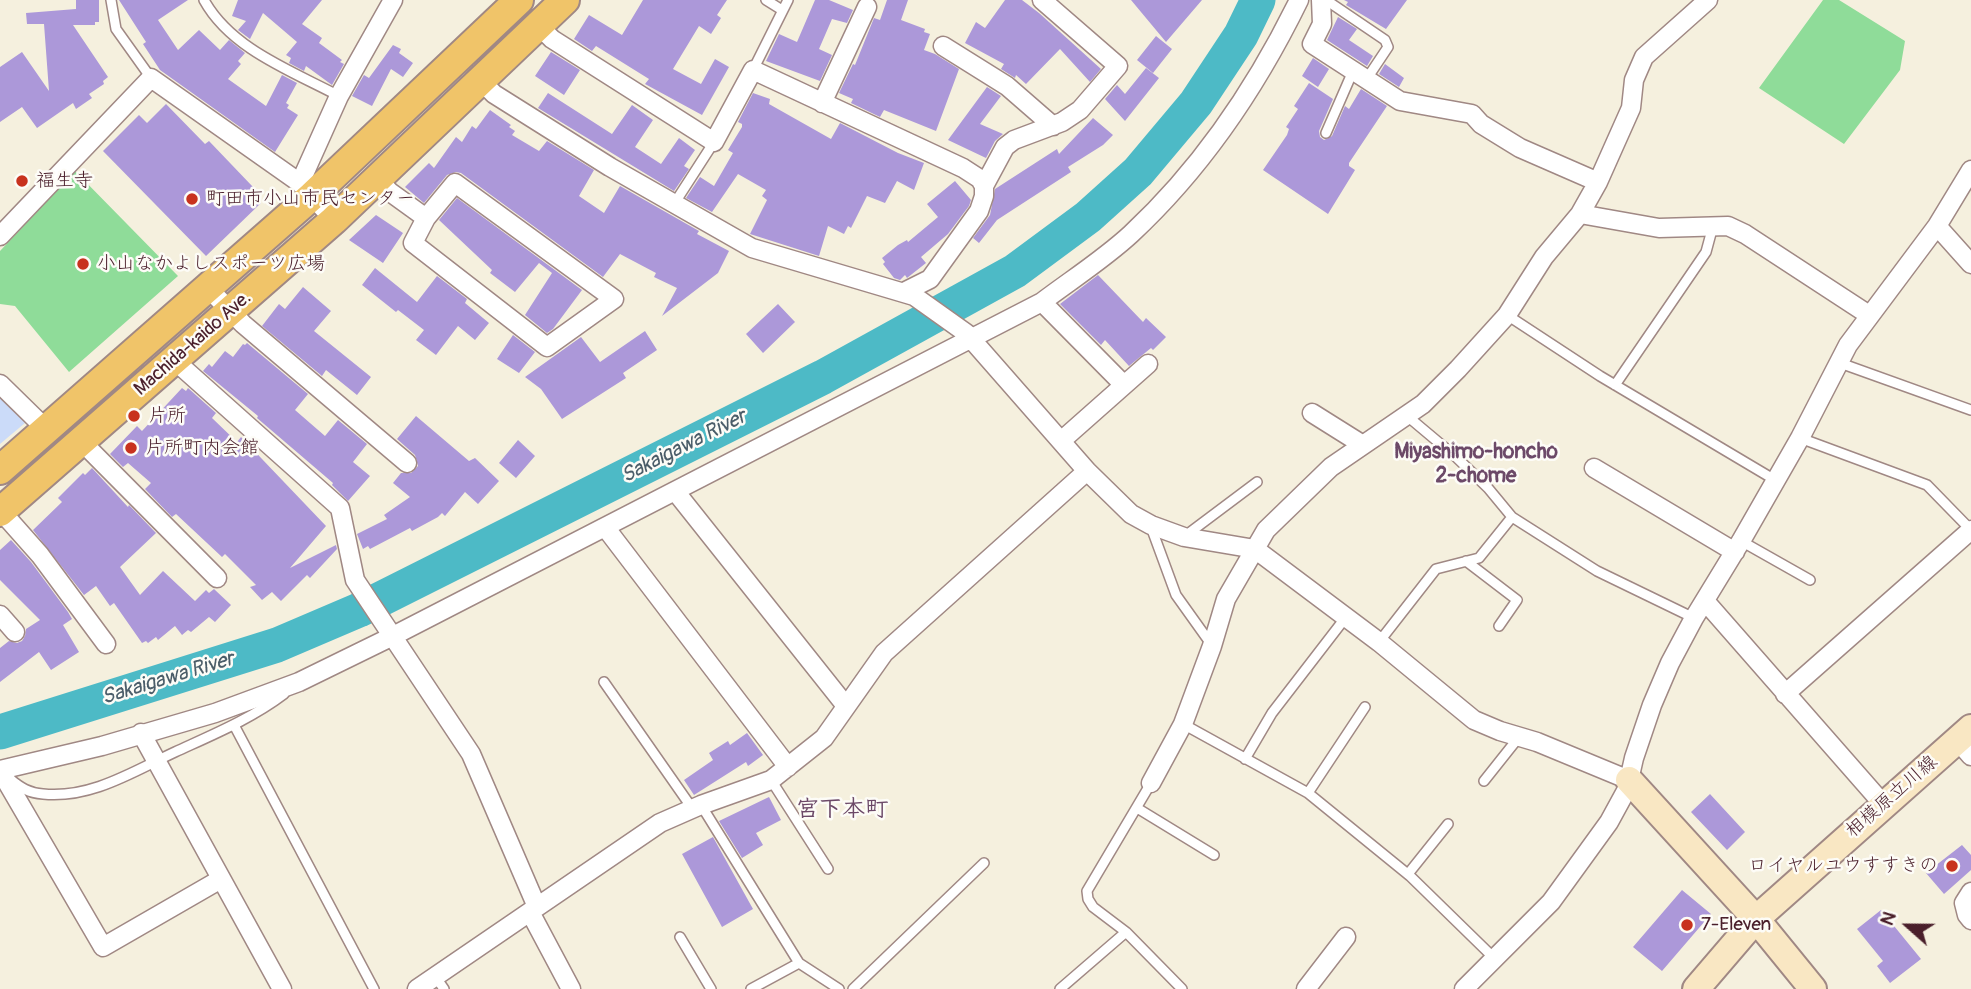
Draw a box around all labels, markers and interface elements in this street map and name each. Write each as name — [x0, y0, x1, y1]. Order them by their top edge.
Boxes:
place label: 福生寺 — [36, 170, 93, 192]
marker: 福生寺 — [14, 173, 30, 189]
place label: 町田市小山市民センター — [206, 188, 415, 210]
marker: 町田市小山市民センター — [184, 191, 200, 207]
place label: 小山なかよしスポーツ広場 — [97, 253, 325, 275]
marker: 小山なかよしスポーツ広場 — [75, 256, 91, 272]
street label: Machida-kaido Ave. — [130, 287, 256, 401]
place label: 片所 — [148, 405, 186, 427]
water label: Sakaigawa River — [617, 405, 751, 489]
marker: 片所 — [126, 408, 142, 424]
place label: 片所町内会館 — [145, 437, 259, 459]
marker: 片所町内会館 — [123, 440, 139, 456]
district label: Miyashimo-honcho 2-chome — [1394, 440, 1558, 490]
water label: Sakaigawa River — [99, 647, 237, 711]
street label: 相模原立川線 — [1842, 751, 1942, 843]
district label: 宮下本町 — [796, 796, 888, 824]
place label: ロイヤルユウすすきの — [1748, 855, 1938, 877]
marker: ロイヤルユウすすきの — [1944, 858, 1960, 874]
north arrow — [1873, 891, 1943, 961]
text: N — [1875, 908, 1902, 929]
place label: 7-Eleven — [1701, 914, 1771, 936]
marker: 7-Eleven — [1679, 917, 1695, 933]

